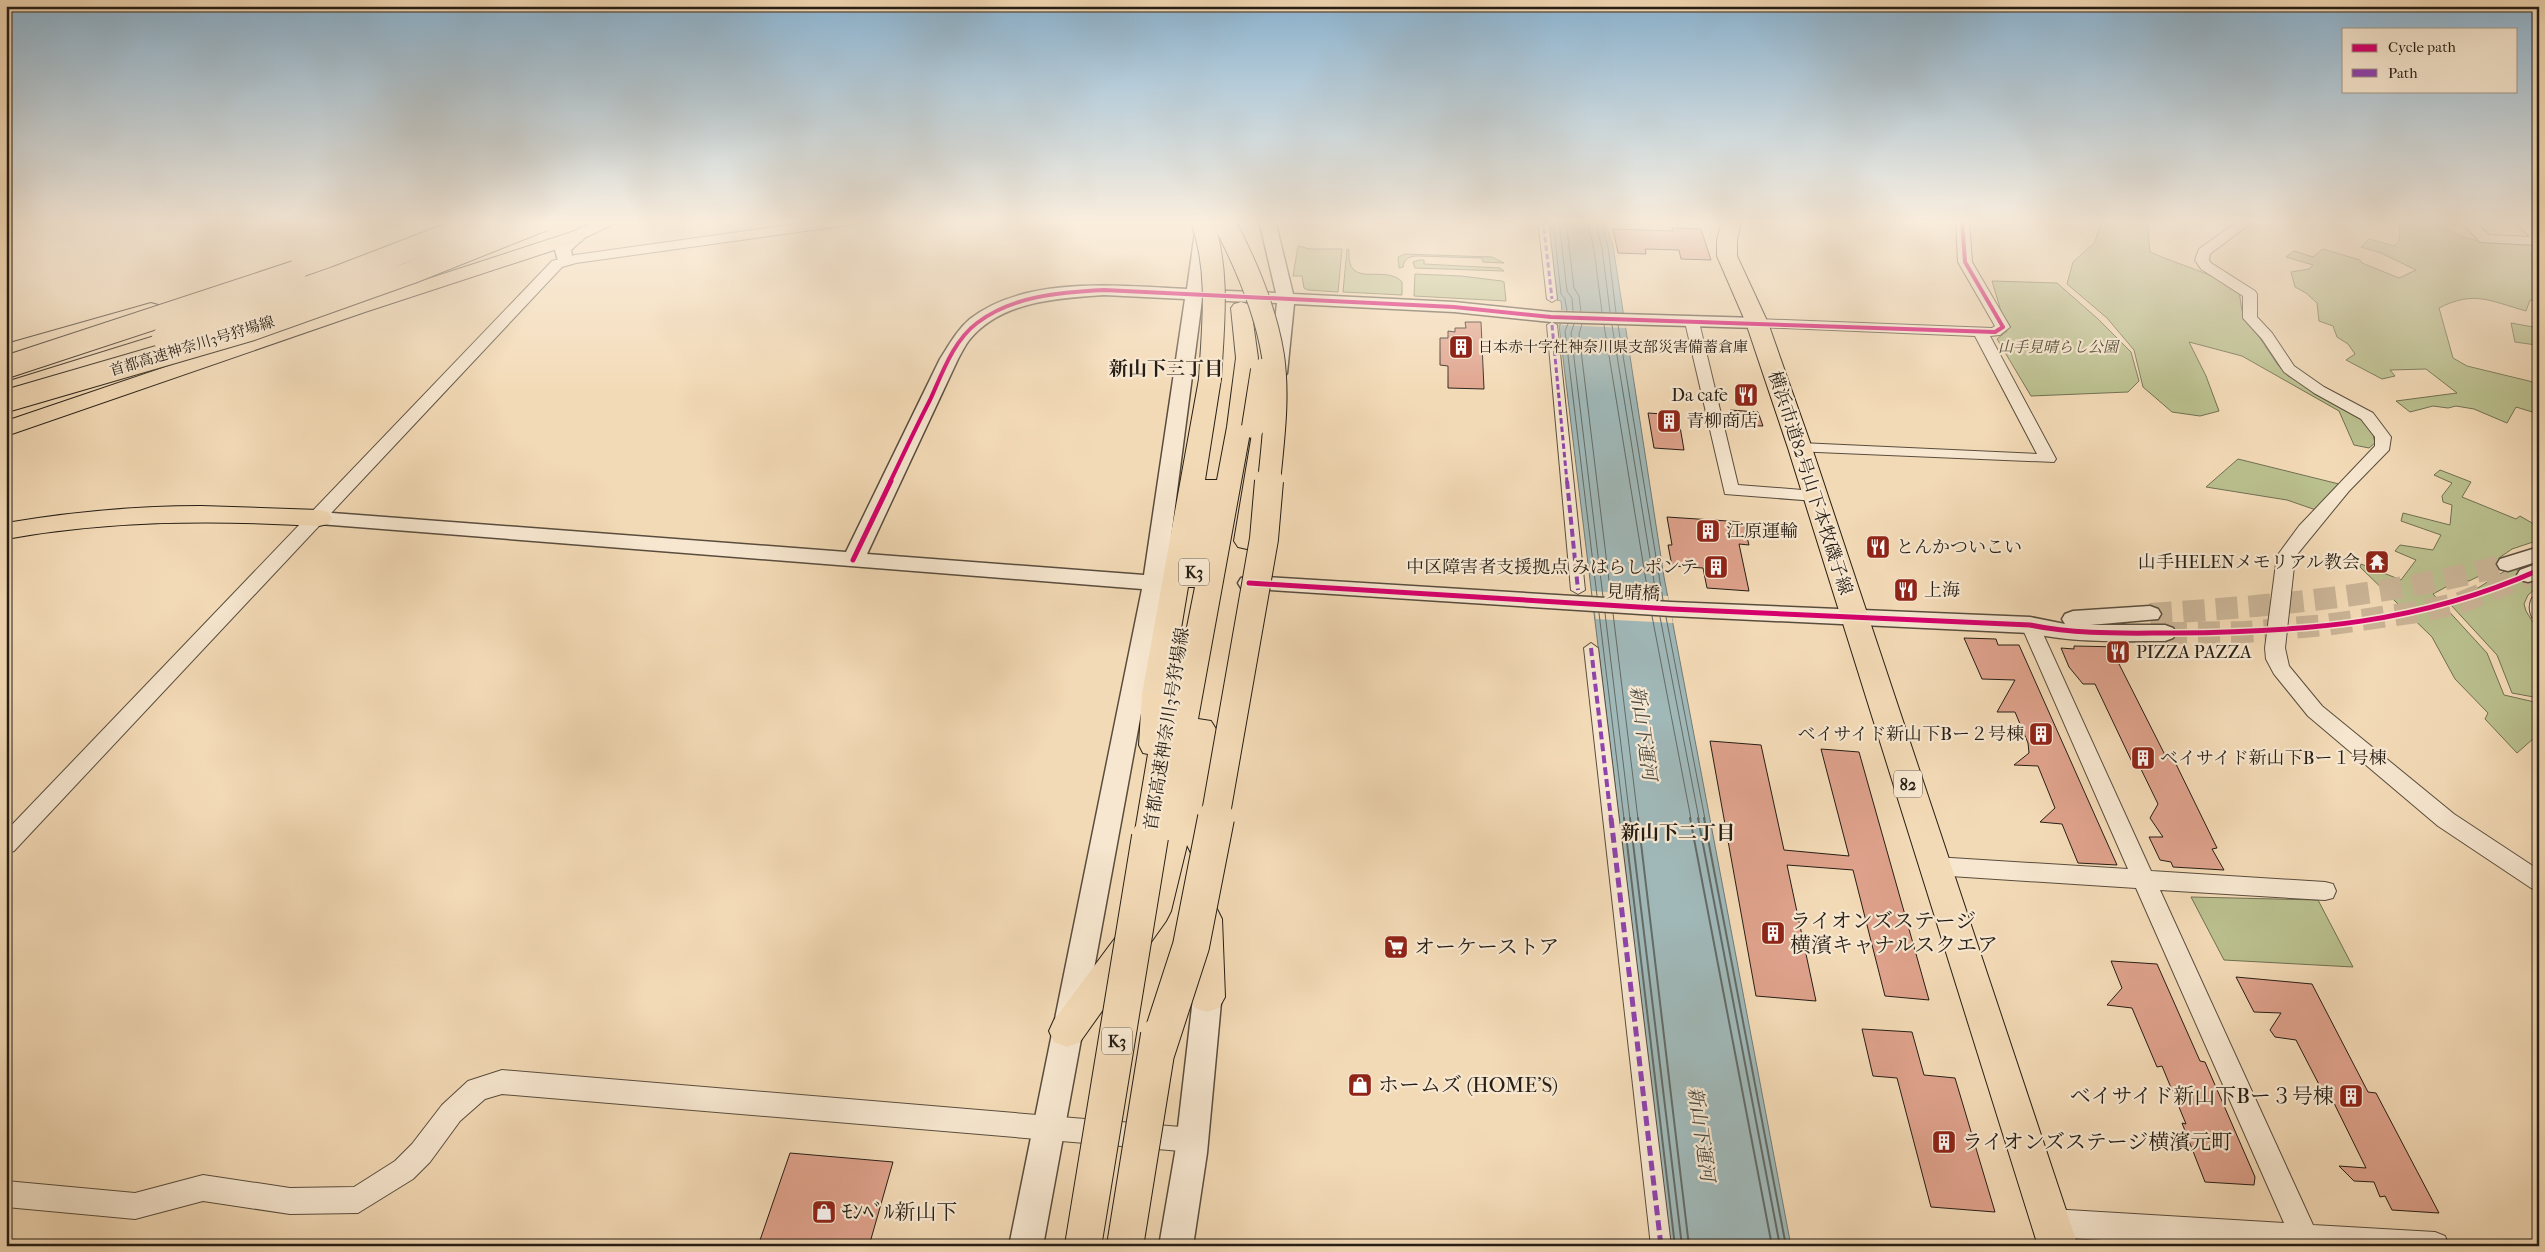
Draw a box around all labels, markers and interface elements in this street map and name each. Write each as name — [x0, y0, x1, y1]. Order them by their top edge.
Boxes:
legend — [2342, 28, 2518, 92]
text: Cycle path — [2388, 38, 2456, 56]
text: Path — [2388, 64, 2418, 82]
street label: 首都高速神奈川3号狩場線 — [108, 312, 276, 380]
building icon: 日本赤十字社神奈川県支部災害備蓄倉庫 — [1448, 334, 1474, 360]
place label: 日本赤十字社神奈川県支部災害備蓄倉庫 — [1478, 338, 1748, 356]
park label: 山手見晴らし公園 — [1998, 338, 2121, 356]
district label: 新山下三丁目 — [1109, 358, 1223, 380]
street label: 横浜市道82号山下本牧磯子線 — [1764, 368, 1856, 598]
restaurant icon: Da cafe — [1733, 382, 1759, 408]
place label: Da cafe — [1671, 385, 1728, 406]
building icon: 青柳商店 — [1656, 408, 1682, 434]
place label: 青柳商店 — [1686, 411, 1758, 432]
building icon: 江原運輸 — [1695, 518, 1721, 544]
place label: 江原運輸 — [1726, 521, 1798, 542]
restaurant icon: とんかついこい — [1865, 534, 1891, 560]
place label: とんかついこい — [1896, 537, 2022, 558]
temple icon: 山手HELENメモリアル教会 — [2364, 549, 2390, 575]
place label: 山手HELENメモリアル教会 — [2138, 552, 2360, 573]
building icon: 中区障害者支援拠点 みはらしポンテ — [1703, 554, 1729, 580]
place label: 中区障害者支援拠点 みはらしポンテ — [1406, 557, 1698, 578]
road number: K3 — [1179, 558, 1209, 586]
restaurant icon: 上海 — [1893, 577, 1919, 603]
place label: 上海 — [1924, 580, 1960, 601]
street label: 見晴橋 — [1605, 581, 1661, 605]
street label: 首都高速神奈川3号狩場線 — [1141, 626, 1193, 832]
restaurant icon: PIZZA PAZZA — [2105, 639, 2131, 665]
place label: PIZZA PAZZA — [2136, 642, 2252, 663]
water label: 新山下運河 — [1625, 684, 1661, 785]
building icon: ベイサイド新山下Bー２号棟 — [2028, 721, 2054, 747]
place label: ベイサイド新山下Bー２号棟 — [1798, 724, 2024, 745]
building icon: ベイサイド新山下Bー１号棟 — [2130, 745, 2156, 771]
place label: ベイサイド新山下Bー１号棟 — [2160, 748, 2386, 769]
road number: 82 — [1894, 771, 1922, 798]
district label: 新山下二丁目 — [1621, 822, 1735, 844]
place label: ライオンズステージ 横濱キャナルスクエア — [1790, 909, 1998, 957]
building icon: ライオンズステージ 横濱キャナルスクエア — [1760, 920, 1786, 946]
supermarket icon: オーケーストア — [1383, 934, 1409, 960]
place label: オーケーストア — [1414, 935, 1559, 959]
road number: K3 — [1102, 1028, 1132, 1054]
shop icon: ホームズ (HOME'S) — [1347, 1072, 1373, 1098]
place label: ホームズ (HOME'S) — [1378, 1073, 1558, 1097]
building icon: ベイサイド新山下Bー３号棟 — [2338, 1083, 2364, 1109]
place label: ベイサイド新山下Bー３号棟 — [2070, 1084, 2334, 1108]
water label: 新山下運河 — [1683, 1085, 1719, 1186]
building icon: ライオンズステージ横濱元町 — [1931, 1129, 1957, 1155]
place label: ライオンズステージ横濱元町 — [1962, 1130, 2232, 1154]
shop icon: ﾓﾝﾍﾞﾙ新山下 — [811, 1199, 837, 1225]
place label: ﾓﾝﾍﾞﾙ新山下 — [842, 1200, 958, 1224]

